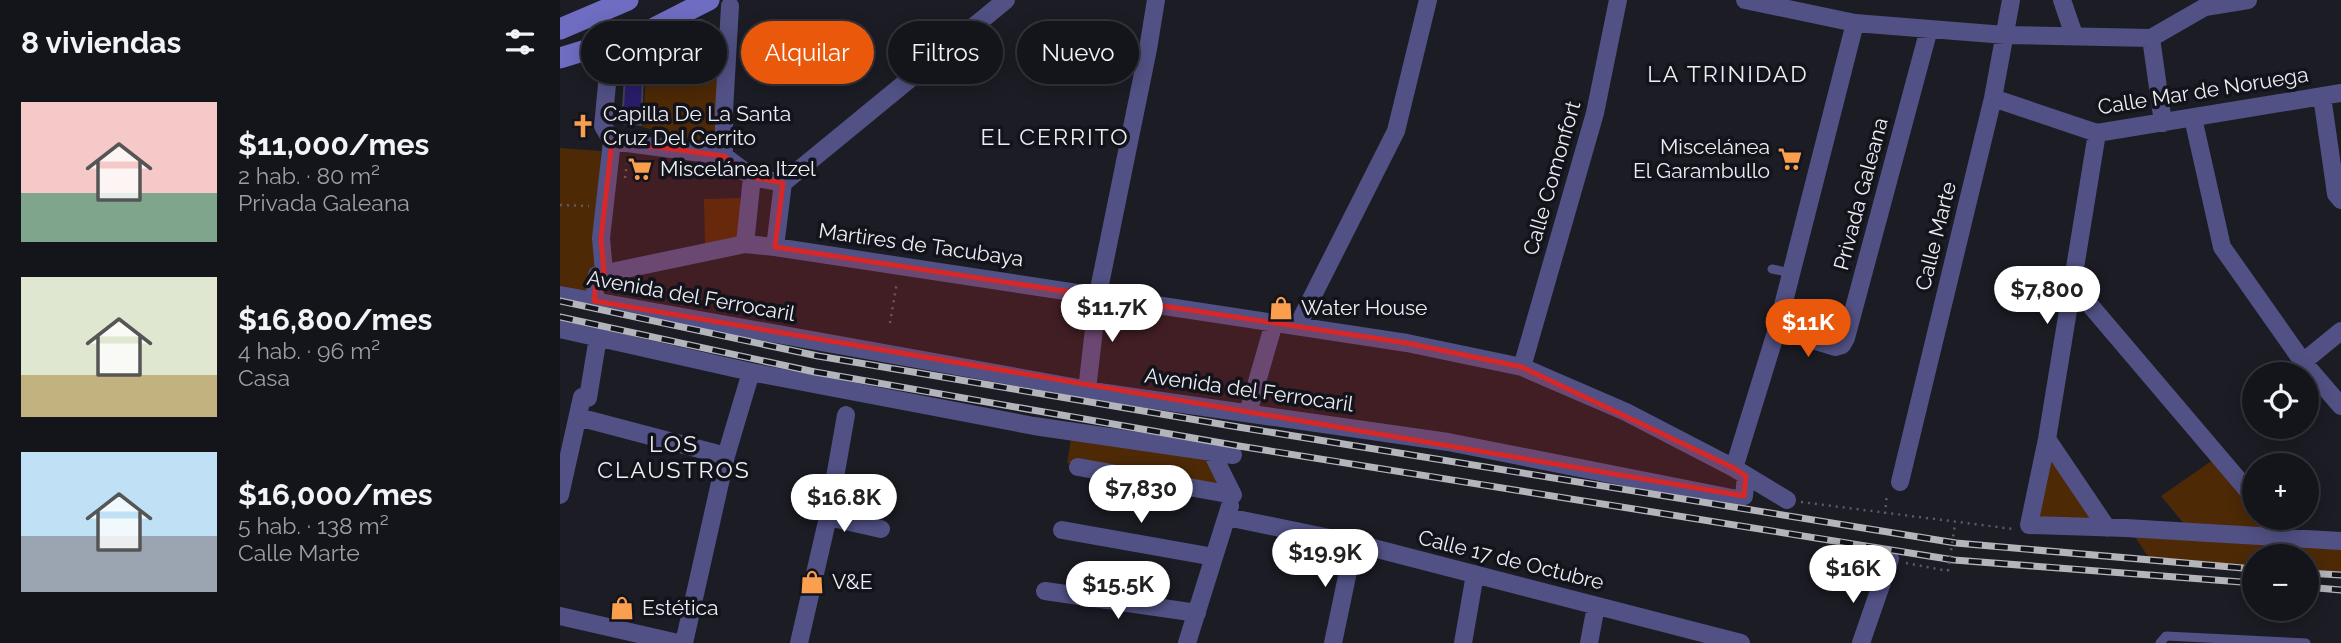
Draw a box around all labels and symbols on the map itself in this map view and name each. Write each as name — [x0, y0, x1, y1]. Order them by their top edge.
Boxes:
district label: LA TRINIDAD — [1647, 60, 1809, 87]
street label: Calle Mar de Noruega — [2096, 62, 2310, 119]
street label: Calle Comonfort — [1518, 98, 1585, 258]
place label: Capilla De La Santa Cruz Del Cerrito — [603, 101, 791, 150]
church icon: Capilla De La Santa Cruz Del Cerrito — [569, 112, 597, 140]
street label: Privada Galeana — [1828, 115, 1893, 273]
district label: EL CERRITO — [981, 123, 1129, 150]
place label: Miscelánea El Garambullo — [1633, 134, 1770, 183]
supermarket icon: Miscelánea El Garambullo — [1776, 145, 1804, 173]
supermarket icon: Miscelánea Itzel — [626, 155, 654, 183]
place label: Miscelánea Itzel — [660, 156, 816, 181]
street label: Calle Marte — [1910, 179, 1961, 293]
street label: Martires de Tacubaya — [817, 218, 1025, 271]
street label: Avenida del Ferrocaril — [585, 265, 797, 326]
pin: $7,800 — [1990, 266, 2104, 326]
pin: $11.7K — [1055, 284, 1169, 344]
shop icon: Water House — [1267, 294, 1295, 322]
place label: Water House — [1301, 295, 1427, 320]
pin: $11K — [1767, 300, 1849, 359]
street label: Avenida del Ferrocaril — [1143, 362, 1355, 417]
district label: LOS CLAUSTROS — [597, 430, 751, 483]
pin: $7,830 — [1084, 466, 1198, 525]
pin: $16.8K — [787, 475, 901, 534]
street label: Calle 17 de Octubre — [1416, 524, 1606, 595]
pin: $19.9K — [1268, 530, 1382, 589]
pin: $16K — [1812, 546, 1894, 605]
pin: $15.5K — [1061, 562, 1175, 621]
shop icon: V&E — [798, 568, 826, 596]
place label: V&E — [832, 569, 873, 594]
shop icon: Estética — [608, 594, 636, 622]
place label: Estética — [642, 595, 719, 620]

